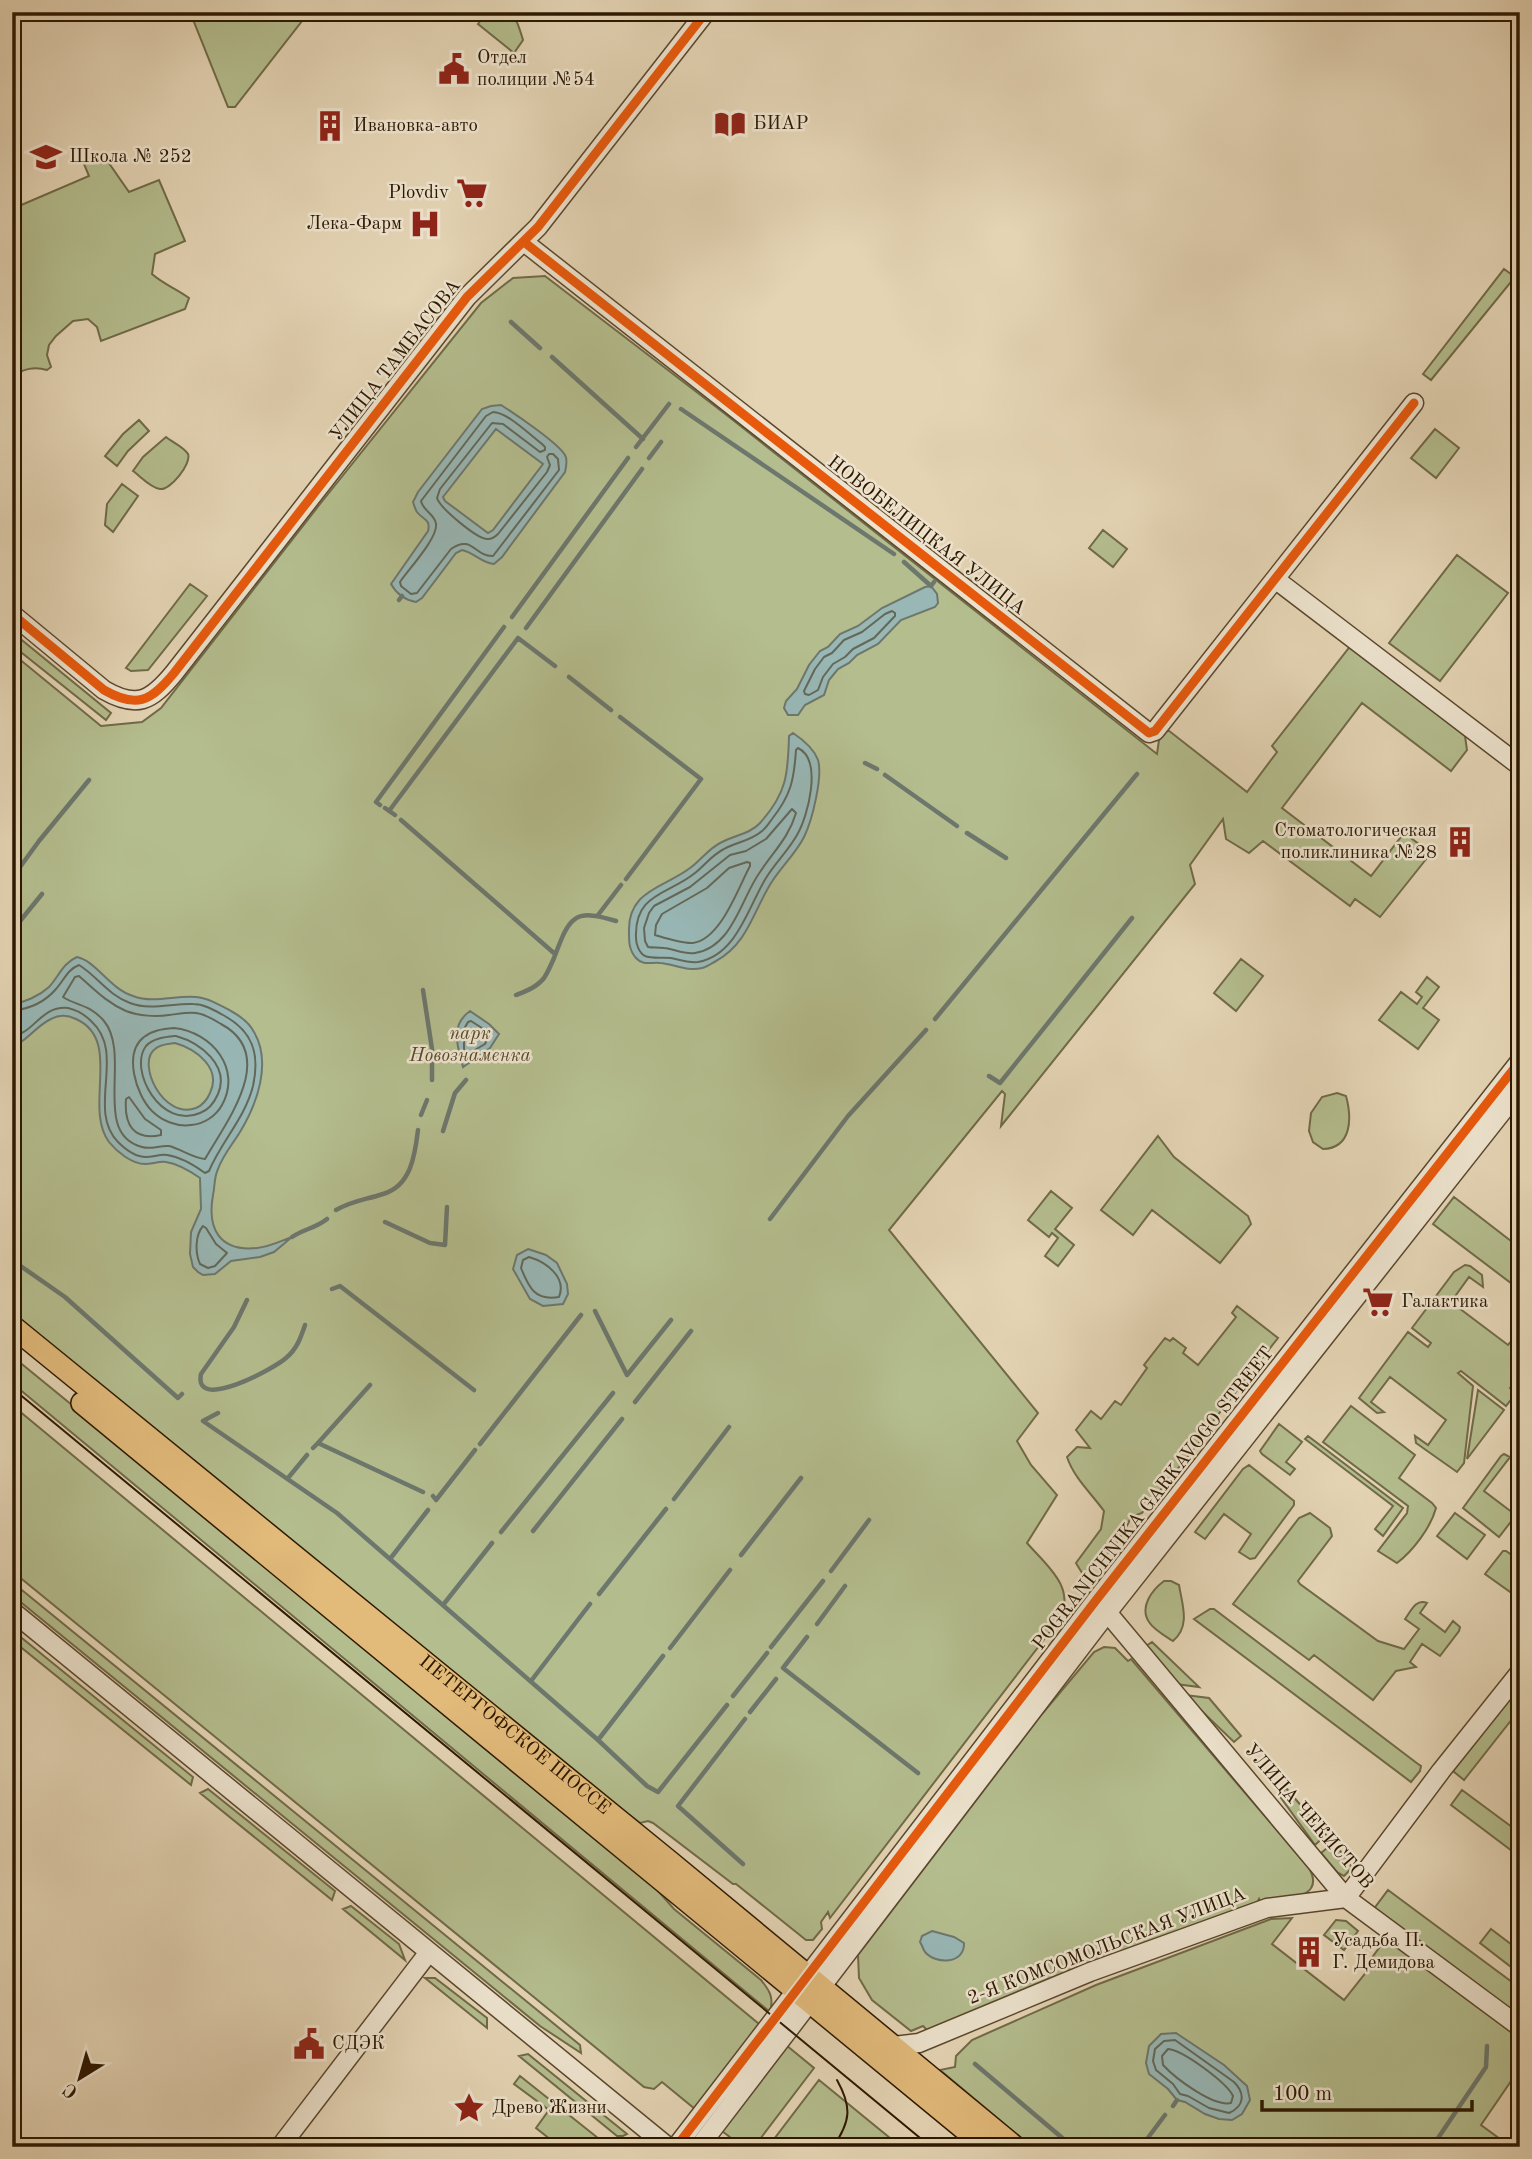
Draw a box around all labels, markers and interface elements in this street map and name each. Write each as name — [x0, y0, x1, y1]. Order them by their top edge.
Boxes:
place label: Отдел полиции №54 — [477, 49, 595, 90]
public building icon: Отдел полиции №54 — [437, 52, 471, 86]
library icon: БИАР — [713, 107, 747, 141]
building icon: Ивановка-авто — [313, 109, 347, 143]
place label: БИАР — [753, 115, 809, 134]
place label: Ивановка-авто — [353, 117, 478, 136]
school or university icon: Школа № 252 — [29, 140, 63, 174]
place label: Школа № 252 — [69, 148, 192, 167]
supermarket icon: Plovdiv — [455, 176, 489, 210]
place label: Plovdiv — [388, 184, 449, 203]
hospital icon: Лека-Фарм — [408, 207, 442, 241]
place label: Лека-Фарм — [306, 215, 402, 234]
street label: УЛИЦА ТАМБАСОВА — [327, 276, 465, 445]
street label: НОВОБЕЛИЦКАЯ УЛИЦА — [823, 453, 1029, 619]
place label: Стоматологическая поликлиника №28 — [1274, 822, 1437, 863]
building icon: Стоматологическая поликлиника №28 — [1443, 825, 1477, 859]
park label: парк Новознаменка — [408, 1025, 531, 1066]
supermarket icon: Галактика — [1361, 1285, 1395, 1319]
place label: Галактика — [1401, 1293, 1489, 1312]
street label: POGRANICHNIKA GARKAVOGO STREET — [1030, 1344, 1278, 1654]
street label: ПЕТЕРГОФСКОЕ ШОССЕ — [415, 1652, 614, 1819]
street label: УЛИЦА ЧЕКИСТОВ — [1240, 1741, 1376, 1893]
street label: 2-Я КОМСОМОЛЬСКАЯ УЛИЦА — [965, 1885, 1249, 2009]
place label: Усадьба П. Г. Демидова — [1332, 1932, 1436, 1973]
building icon: Усадьба П. Г. Демидова — [1292, 1935, 1326, 1969]
public building icon: СДЭК — [292, 2027, 326, 2061]
place label: СДЭК — [332, 2035, 385, 2054]
north arrow — [46, 2044, 116, 2114]
scale bar — [1262, 2068, 1472, 2112]
text: С — [61, 2078, 82, 2101]
text: 100 m — [1273, 2084, 1332, 2105]
place icon: Древо Жизни — [452, 2091, 486, 2125]
place label: Древо Жизни — [492, 2099, 607, 2118]

